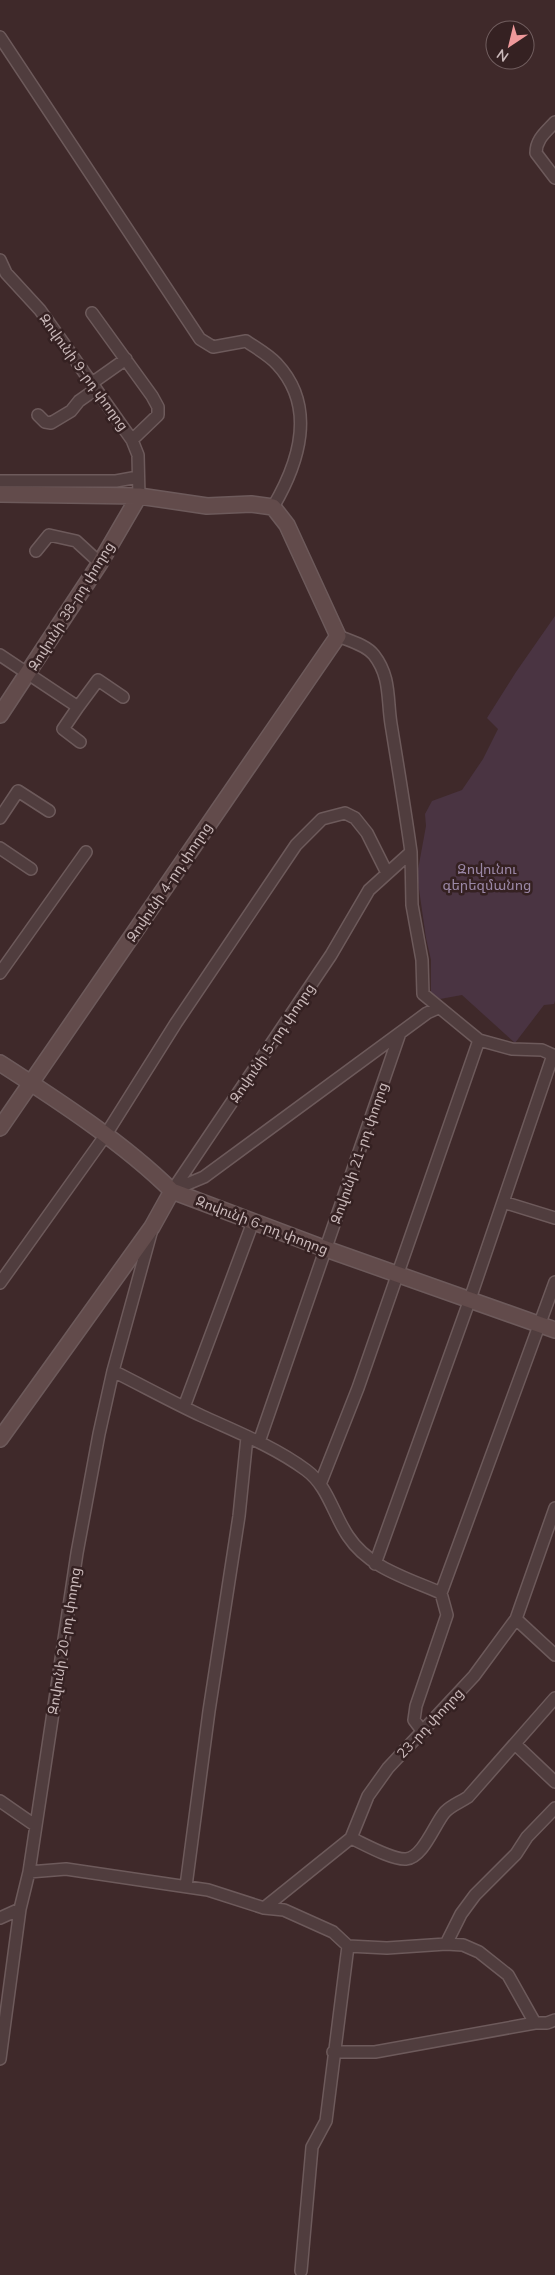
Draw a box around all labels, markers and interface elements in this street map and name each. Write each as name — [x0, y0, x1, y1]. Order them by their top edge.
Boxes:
north arrow — [485, 20, 535, 70]
text: N — [493, 45, 512, 66]
street label: Զովունի 9-րդ փողոց — [35, 310, 133, 434]
street label: Զովունի 38-րդ փողոց — [24, 538, 118, 674]
street label: Զովունի 4-րդ փողոց — [122, 819, 216, 945]
park label: Զովունու գերեզմանոց — [443, 860, 531, 894]
street label: Զովունի 5-րդ փողոց — [225, 980, 319, 1106]
street label: Զովունի 21-րդ փողոց — [326, 1080, 392, 1226]
street label: Զովունի 6-րդ փողոց — [193, 1191, 331, 1259]
street label: Զովունի 20-րդ փողոց — [43, 1566, 85, 1716]
street label: 23-րդ փողոց — [393, 1684, 467, 1762]

